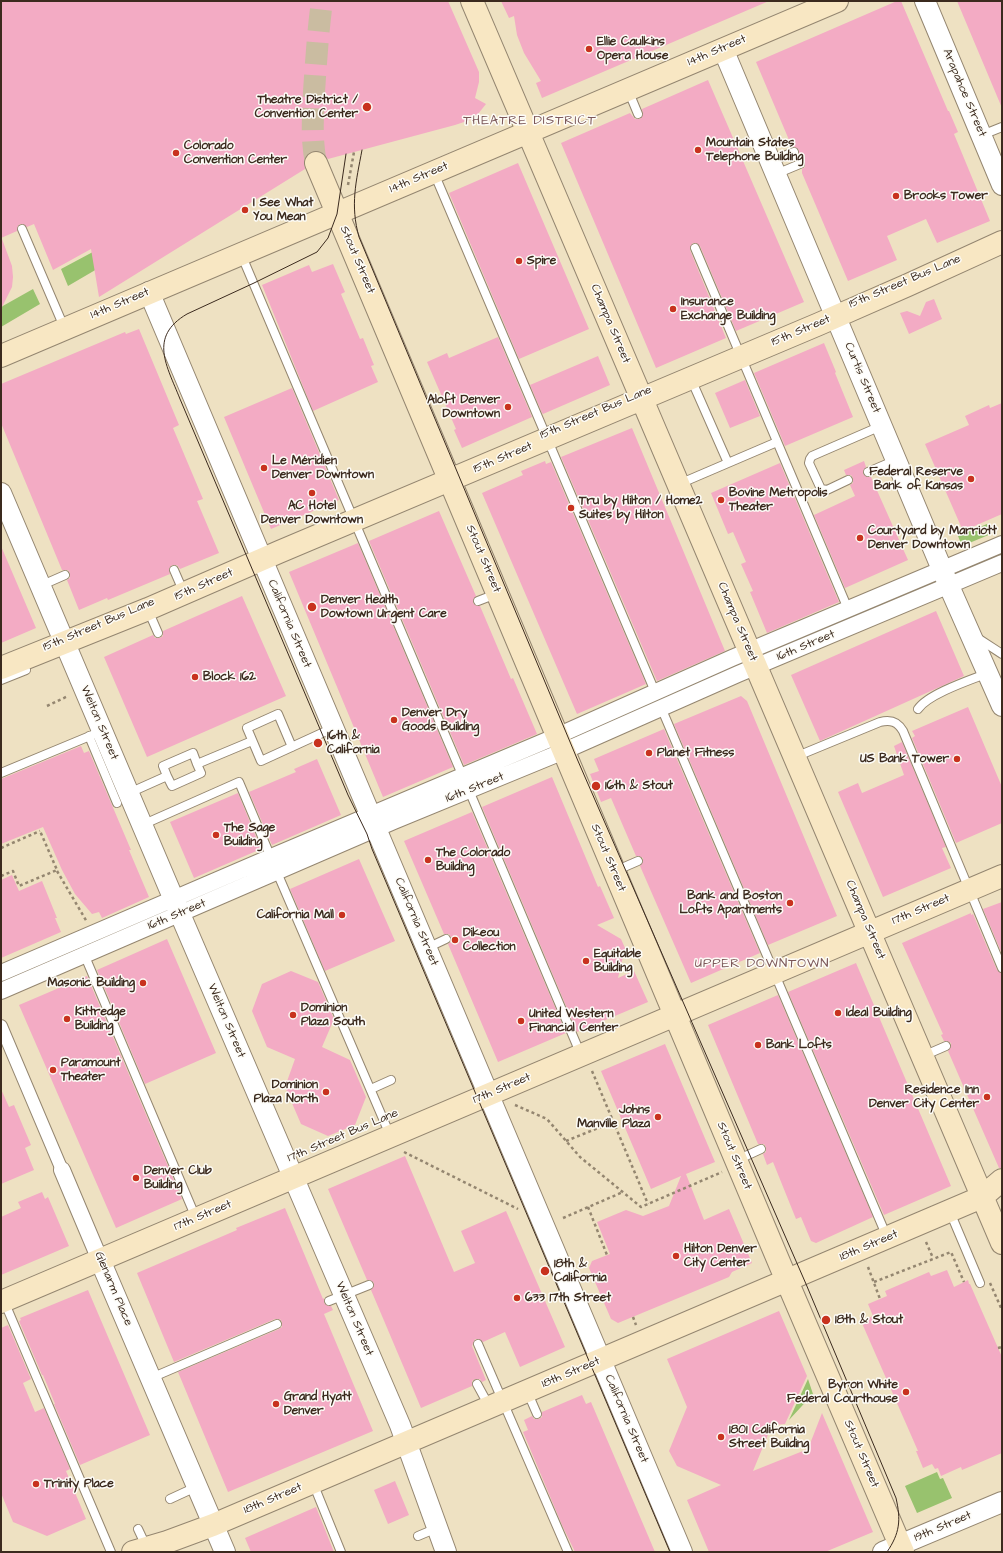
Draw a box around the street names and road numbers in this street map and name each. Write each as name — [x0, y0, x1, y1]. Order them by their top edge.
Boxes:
street label: 14th Street — [686, 32, 748, 70]
street label: Arapahoe Street — [939, 47, 989, 139]
street label: 14th Street — [388, 159, 450, 197]
street label: Stout Street — [336, 224, 378, 296]
street label: 15th Street Bus Lane — [847, 252, 963, 312]
street label: Champa Street — [587, 282, 633, 366]
street label: 14th Street — [89, 285, 151, 323]
street label: 15th Street — [769, 312, 833, 350]
street label: Curtis Street — [841, 340, 883, 416]
street label: 15th Street Bus Lane — [538, 383, 654, 443]
street label: 15th Street — [471, 439, 535, 477]
street label: Stout Street — [462, 523, 504, 595]
street label: 15th Street — [172, 566, 236, 604]
street label: California Street — [264, 578, 314, 670]
street label: Champa Street — [714, 580, 760, 664]
street label: 15th Street Bus Lane — [41, 595, 157, 655]
street label: 16th Street — [775, 627, 837, 665]
street label: Welton Street — [77, 684, 121, 762]
street label: 16th Street — [444, 770, 506, 806]
street label: Stout Street — [587, 822, 629, 894]
street label: California Street — [391, 876, 441, 968]
street label: Champa Street — [842, 878, 888, 962]
street label: 17th Street — [890, 891, 952, 929]
street label: 16th Street — [146, 896, 208, 934]
street label: Welton Street — [204, 982, 248, 1060]
street label: 17th Street — [471, 1070, 533, 1108]
street label: 17th Street Bus Lane — [286, 1106, 400, 1166]
street label: Stout Street — [713, 1120, 755, 1192]
street label: 17th Street — [172, 1197, 234, 1235]
street label: 18th Street — [838, 1227, 900, 1265]
street label: Glenarm Place — [91, 1250, 135, 1328]
street label: Welton Street — [332, 1280, 376, 1358]
street label: 18th Street — [540, 1354, 602, 1392]
street label: California Street — [601, 1373, 651, 1465]
street label: Stout Street — [840, 1418, 882, 1490]
street label: 18th Street — [242, 1480, 304, 1518]
street label: 19th Street — [912, 1508, 974, 1546]

